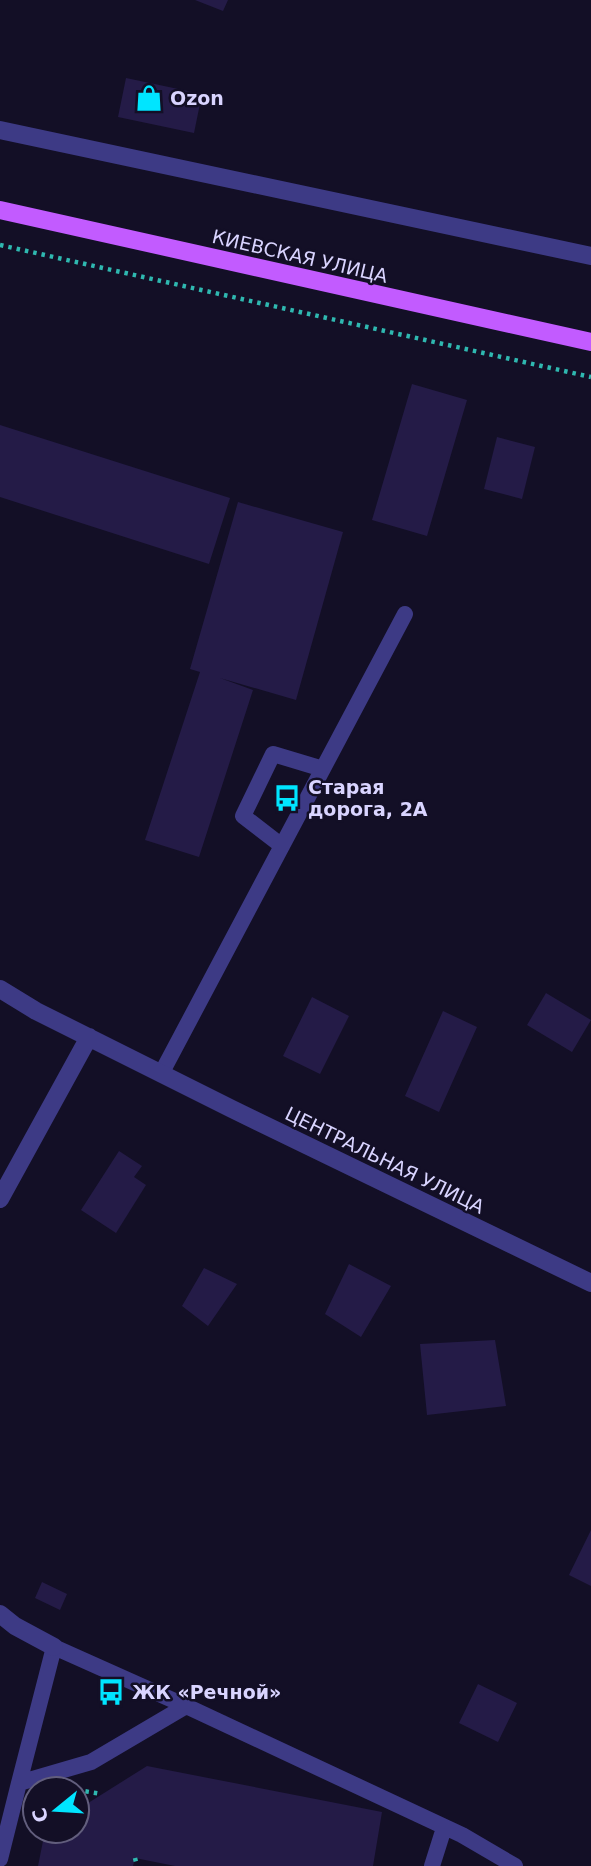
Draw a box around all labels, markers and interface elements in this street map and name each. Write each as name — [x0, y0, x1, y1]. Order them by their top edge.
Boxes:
shop icon: Ozon — [134, 83, 164, 113]
place label: Ozon — [170, 87, 224, 109]
street label: КИЕВСКАЯ УЛИЦА — [210, 225, 390, 287]
place label: Старая дорога, 2А — [308, 776, 428, 820]
bus stop icon: Старая дорога, 2А — [272, 783, 302, 813]
street label: ЦЕНТРАЛЬНАЯ УЛИЦА — [282, 1102, 488, 1218]
bus stop icon: ЖК «Речной» — [96, 1677, 126, 1707]
place label: ЖК «Речной» — [132, 1681, 281, 1703]
north arrow — [21, 1775, 91, 1845]
text: С — [27, 1805, 52, 1825]

